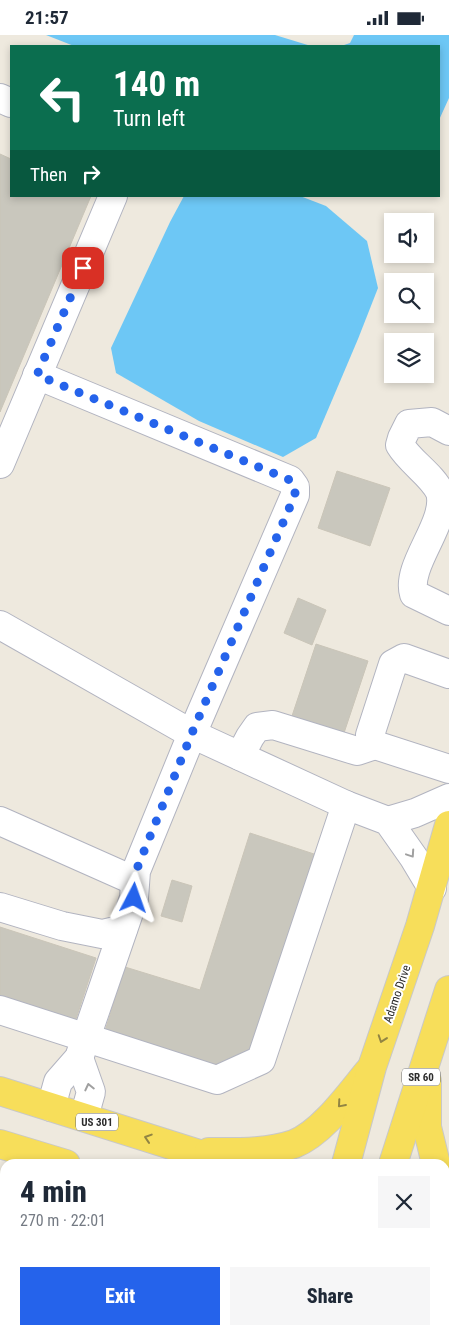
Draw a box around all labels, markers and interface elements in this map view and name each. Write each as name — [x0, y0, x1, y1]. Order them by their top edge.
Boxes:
text: 21:57 — [25, 6, 69, 29]
text: 140 m — [113, 64, 200, 105]
icon: left — [30, 65, 95, 130]
text: Turn left — [113, 106, 185, 131]
icon: right — [77, 160, 105, 188]
text: Then — [30, 163, 67, 186]
map controls — [384, 213, 434, 383]
button: sound — [384, 213, 434, 263]
pin — [62, 247, 104, 289]
icon: arrive — [69, 254, 97, 282]
button: search — [384, 273, 434, 323]
button: layers — [384, 333, 434, 383]
one-way arrow — [405, 848, 414, 858]
position arrow — [107, 871, 159, 923]
street label: Adamo Drive — [381, 963, 414, 1025]
one-way arrow — [378, 1034, 388, 1042]
road number: SR 60 — [402, 1069, 440, 1085]
one-way arrow — [84, 1083, 94, 1092]
one-way arrow — [337, 1098, 346, 1107]
road number: US 301 — [76, 1113, 118, 1131]
one-way arrow — [144, 1133, 152, 1143]
text: 4 min — [20, 1174, 87, 1209]
button: close — [378, 1176, 430, 1228]
text: 270 m · 22:01 — [20, 1211, 106, 1230]
button: Exit — [20, 1267, 220, 1325]
button: Share — [230, 1267, 430, 1325]

